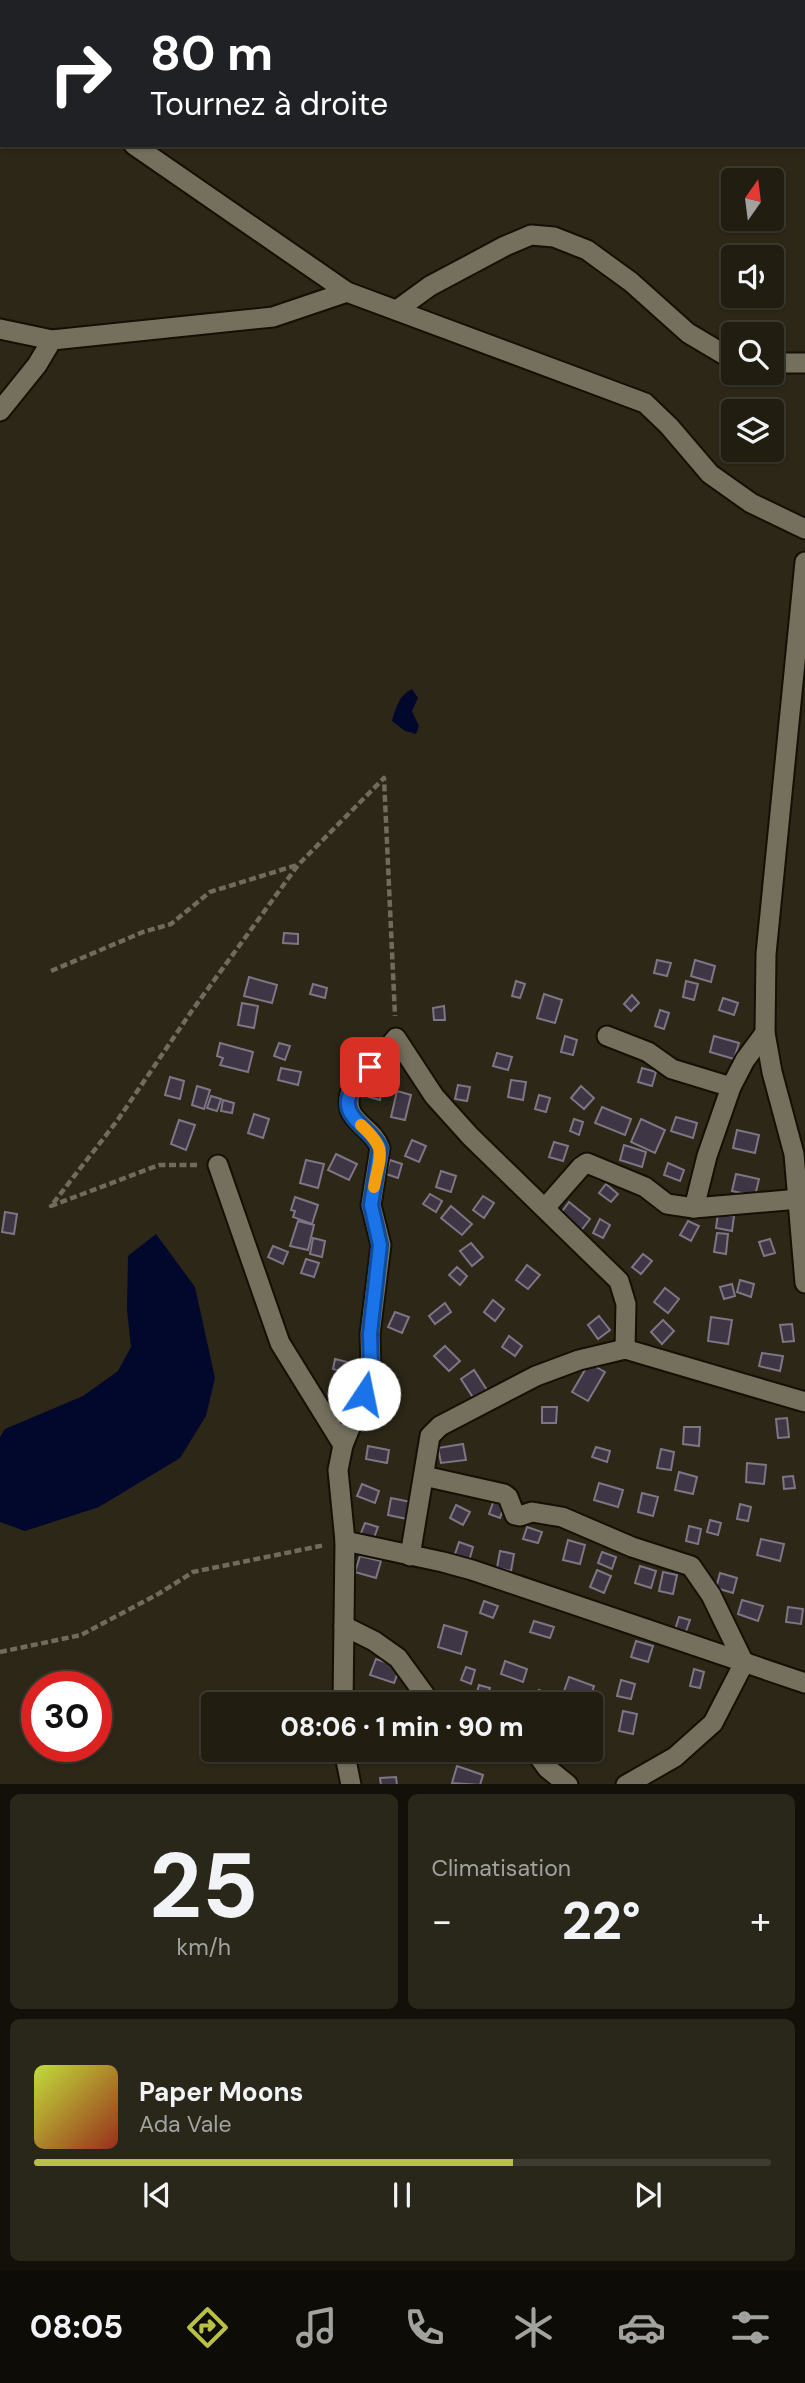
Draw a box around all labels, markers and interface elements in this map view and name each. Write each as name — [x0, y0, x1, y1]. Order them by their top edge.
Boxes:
text: 80 m — [150, 21, 273, 85]
icon: right — [35, 28, 126, 119]
text: Tournez à droite — [150, 83, 388, 125]
north arrow — [721, 168, 784, 231]
map controls — [721, 168, 784, 462]
button: sound — [721, 245, 784, 308]
button: search — [721, 322, 784, 385]
button: layers — [721, 399, 784, 462]
pin — [340, 1037, 400, 1097]
icon: arrive — [351, 1048, 389, 1086]
position arrow — [327, 1357, 401, 1431]
speed limit sign: 30 — [21, 1671, 112, 1762]
text: 08:06 · 1 min · 90 m — [280, 1710, 524, 1744]
text: 25 — [149, 1827, 258, 1945]
text: Climatisation — [432, 1853, 571, 1883]
text: 22° — [562, 1887, 641, 1955]
text: − — [432, 1896, 452, 1946]
text: + — [750, 1896, 771, 1946]
text: km/h — [177, 1932, 231, 1962]
text: Paper Moons — [139, 2075, 303, 2109]
text: Ada Vale — [139, 2109, 232, 2139]
icon: previous — [138, 2176, 176, 2214]
icon: pause — [383, 2176, 421, 2214]
icon: next — [629, 2176, 667, 2214]
icon: directions — [183, 2303, 232, 2352]
icon: music — [292, 2303, 341, 2352]
icon: phone — [400, 2303, 449, 2352]
icon: climate — [509, 2303, 558, 2352]
icon: car — [617, 2303, 666, 2352]
icon: filters — [726, 2303, 775, 2352]
text: 08:05 — [30, 2306, 123, 2348]

